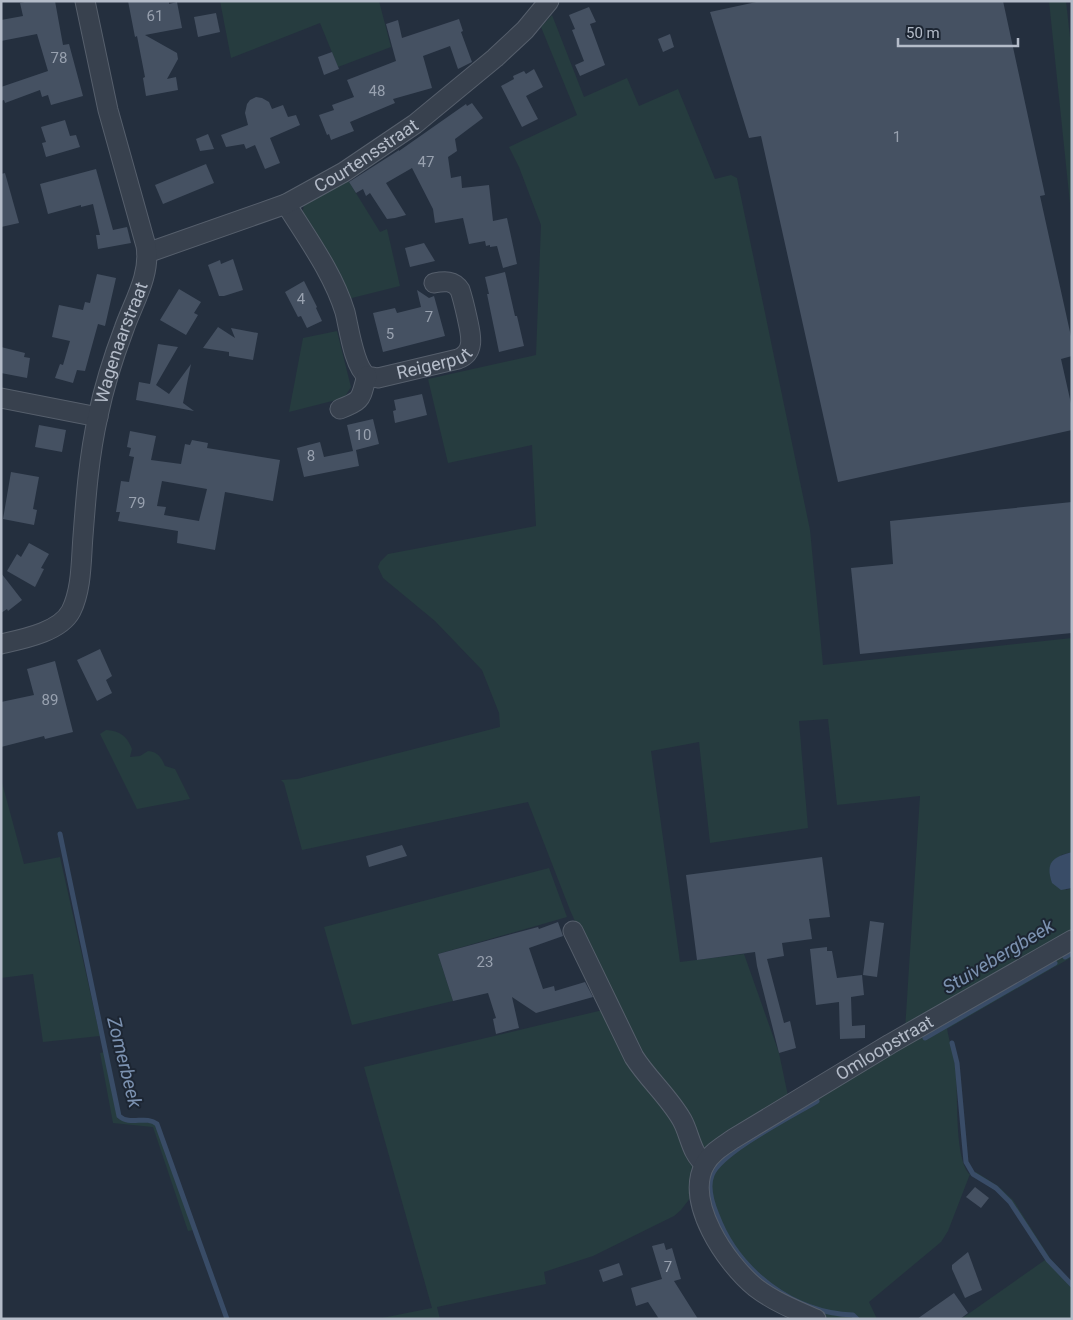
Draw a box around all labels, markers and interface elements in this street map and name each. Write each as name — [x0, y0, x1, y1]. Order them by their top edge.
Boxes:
house number: 61 — [147, 7, 163, 25]
scale bar — [898, 15, 1018, 47]
text: 50 m — [906, 24, 940, 42]
house number: 78 — [51, 49, 67, 67]
house number: 48 — [369, 82, 385, 100]
street label: Courtensstraat — [310, 114, 422, 196]
house number: 1 — [893, 128, 901, 146]
house number: 47 — [418, 153, 434, 171]
street label: Wagenaarstraat — [90, 279, 152, 405]
house number: 4 — [297, 290, 306, 308]
house number: 7 — [425, 308, 433, 326]
house number: 5 — [386, 325, 394, 343]
street label: Reigerput — [394, 344, 477, 383]
house number: 10 — [355, 426, 371, 444]
house number: 8 — [307, 447, 315, 465]
house number: 79 — [129, 494, 145, 512]
house number: 89 — [42, 691, 58, 709]
water label: Stuivebergbeek — [938, 914, 1059, 999]
house number: 23 — [477, 953, 493, 971]
street label: Omloopstraat — [832, 1011, 937, 1084]
water label: Zomerbeek — [102, 1013, 147, 1111]
house number: 7 — [664, 1258, 672, 1276]

